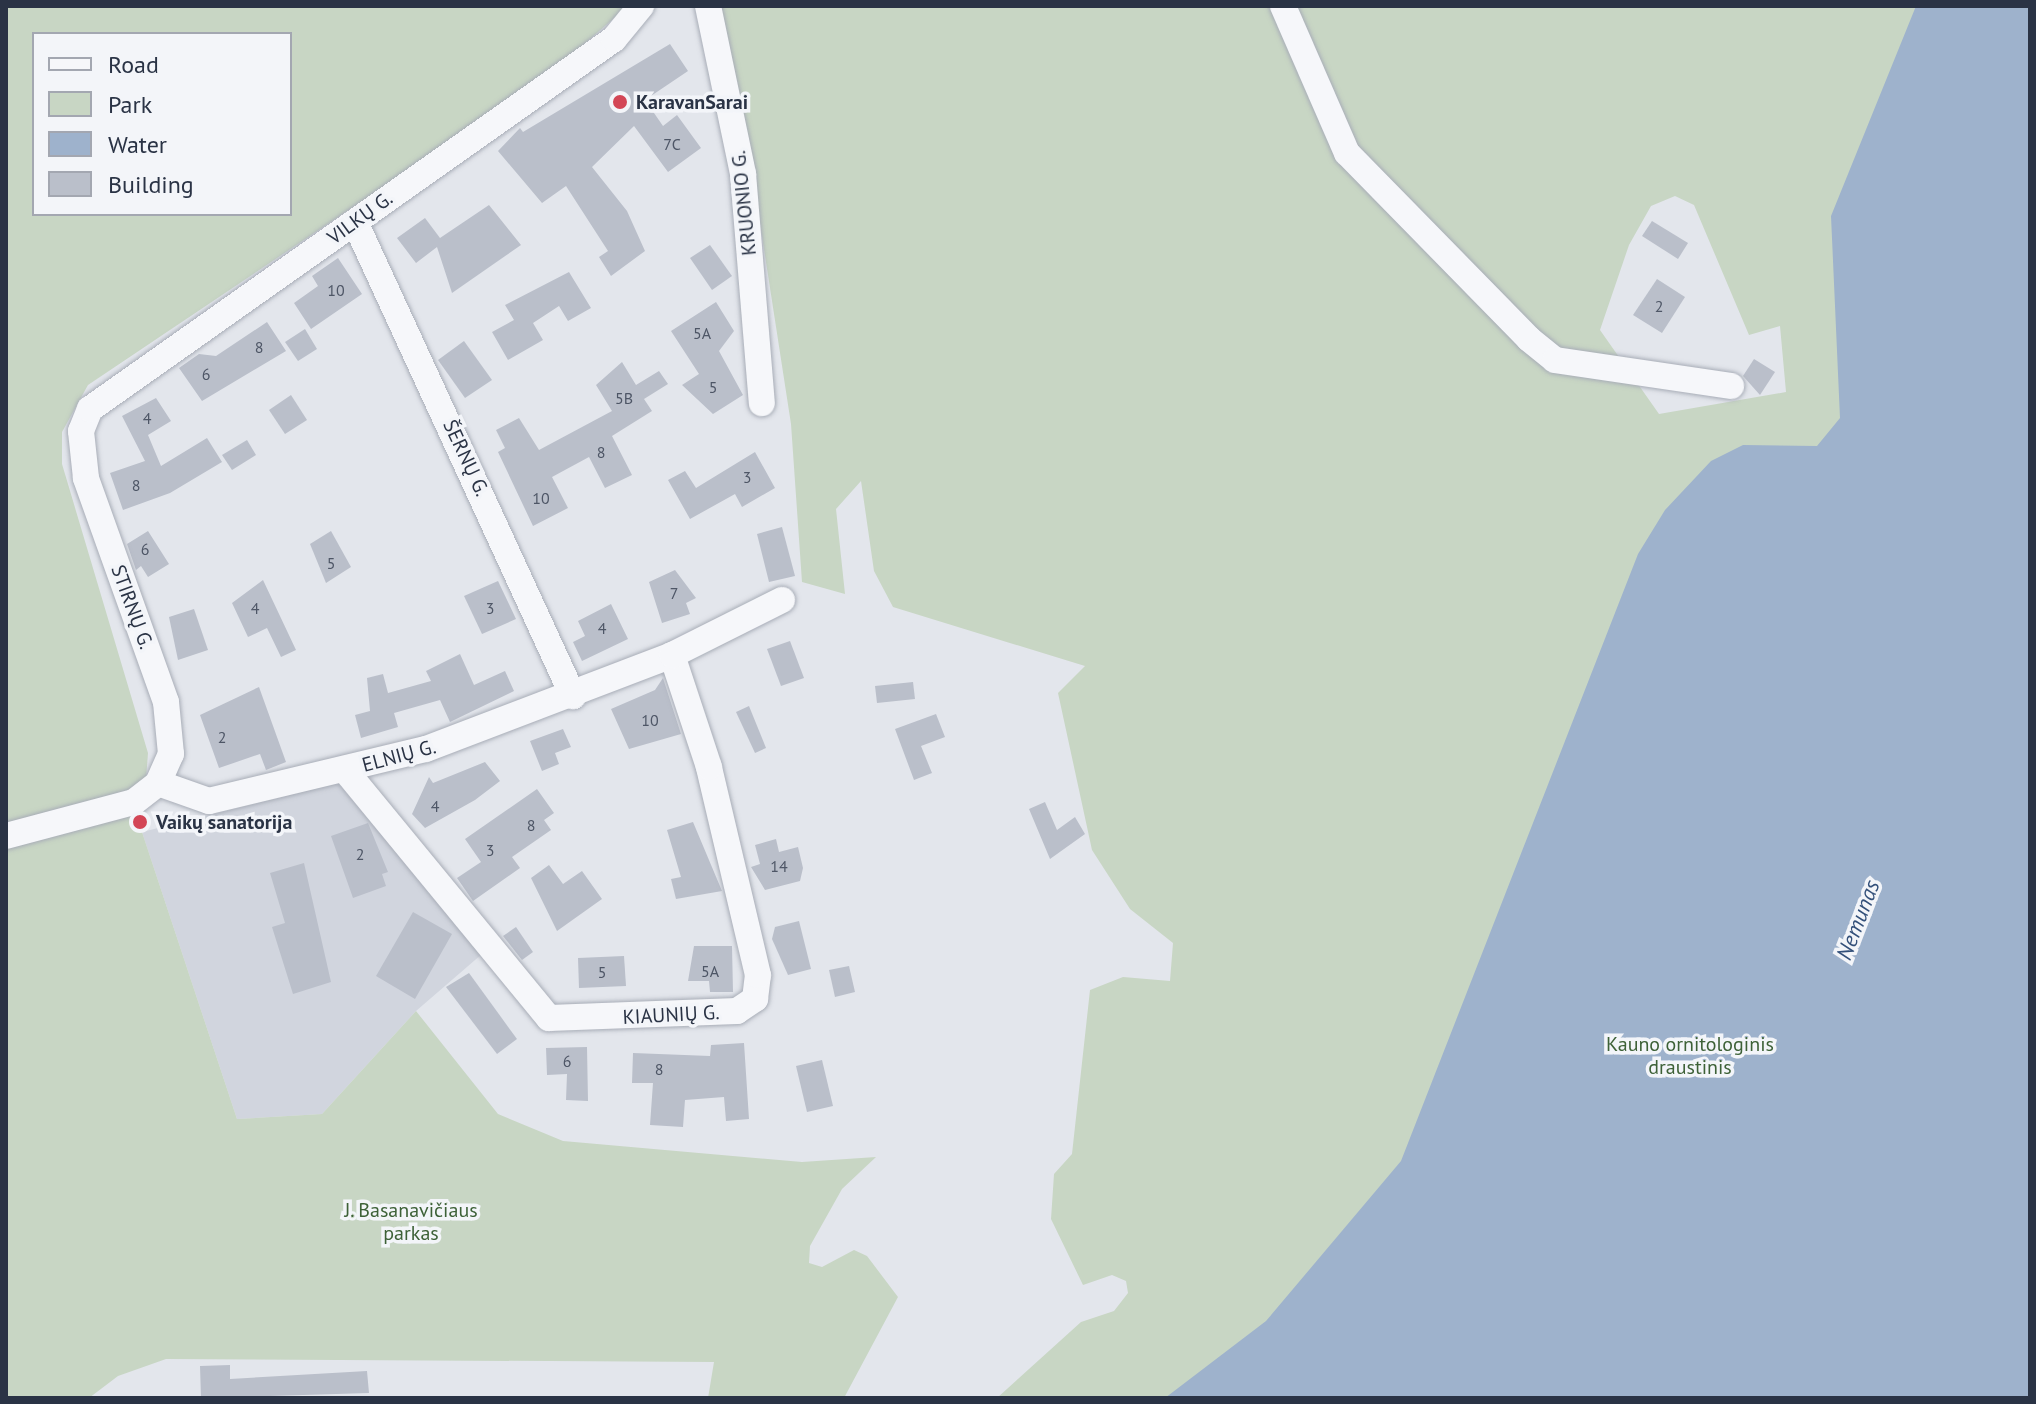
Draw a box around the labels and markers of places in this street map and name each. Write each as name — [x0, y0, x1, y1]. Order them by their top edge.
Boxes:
place label: KaravanSarai — [636, 90, 748, 114]
marker: KaravanSarai — [611, 93, 629, 111]
place label: Vaikų sanatorija — [156, 810, 292, 834]
marker: Vaikų sanatorija — [131, 813, 149, 831]

